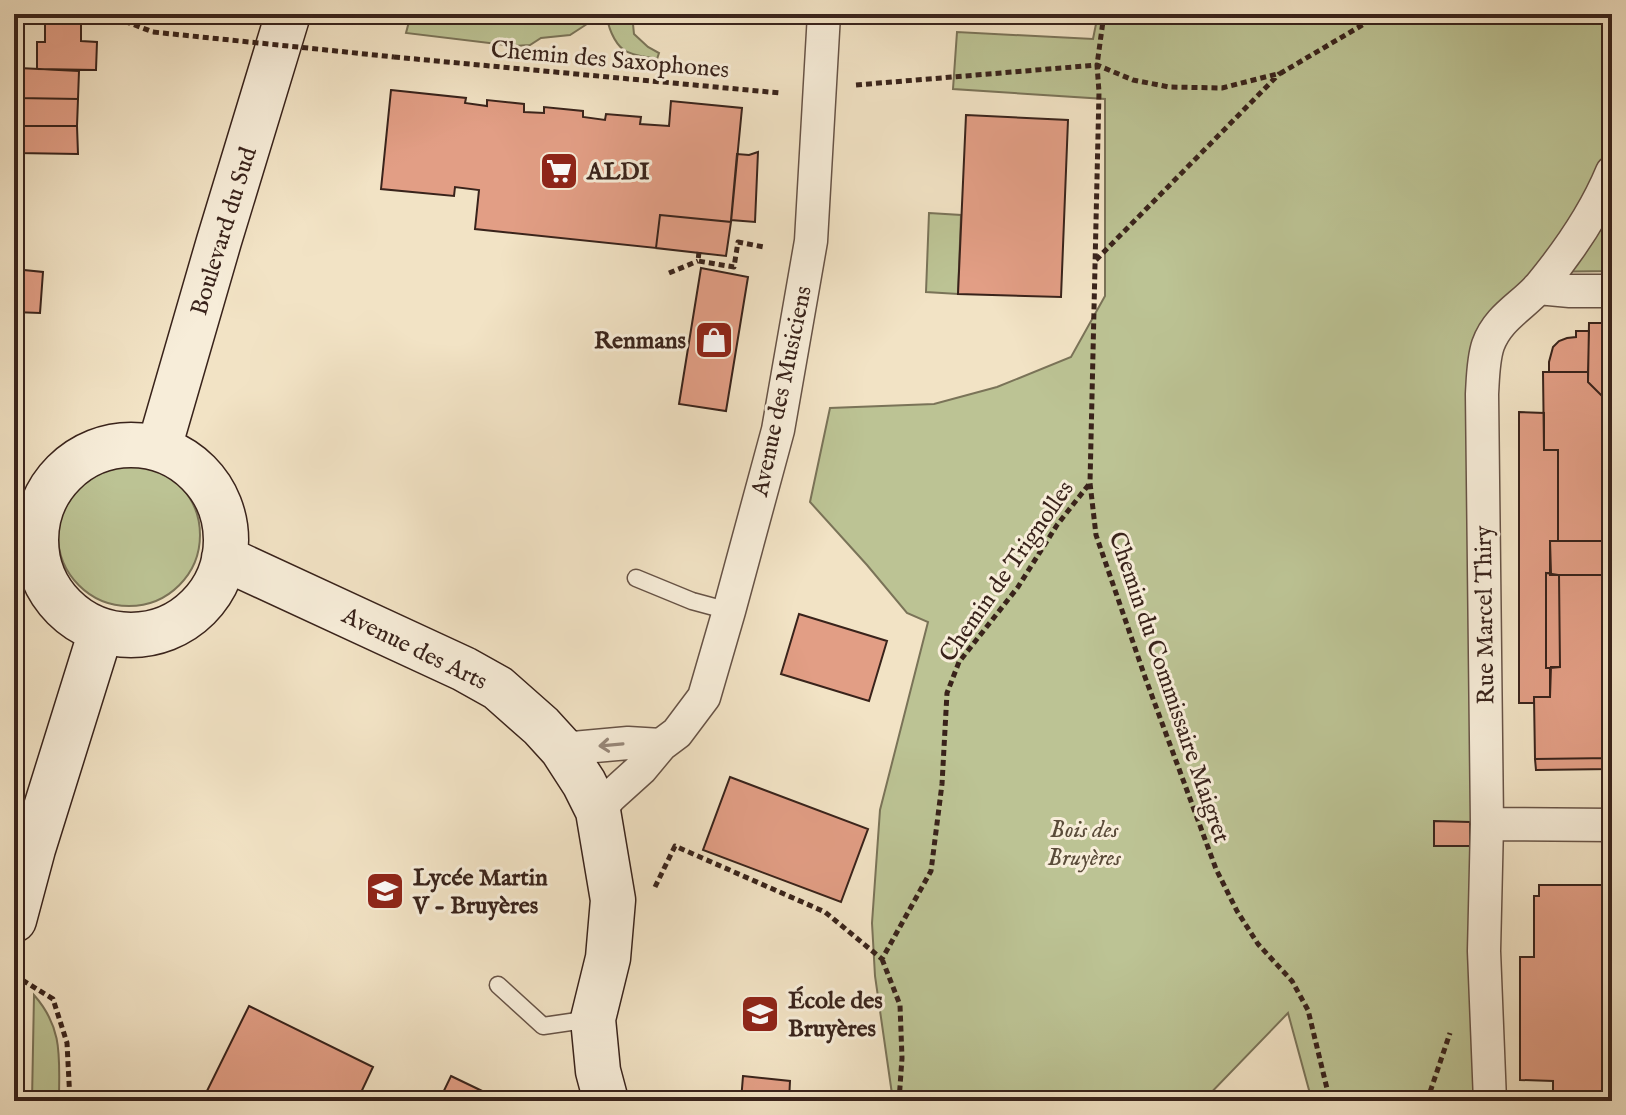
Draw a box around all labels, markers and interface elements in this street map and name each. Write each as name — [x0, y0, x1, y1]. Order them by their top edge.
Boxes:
street label: Chemin des Saxophones — [489, 35, 730, 86]
street label: Boulevard du Sud — [184, 143, 265, 319]
supermarket icon: ALDI — [538, 150, 580, 192]
place label: ALDI — [586, 157, 650, 188]
street label: Avenue des Musiciens — [745, 283, 820, 500]
shop icon: Renmans — [693, 319, 735, 361]
place label: Renmans — [594, 326, 687, 357]
street label: Chemin de Trignolles — [933, 475, 1082, 669]
street label: Rue Marcel Thiry — [1468, 525, 1503, 705]
street label: Chemin du Commissaire Maigret — [1101, 528, 1236, 847]
street label: Avenue des Arts — [336, 600, 492, 698]
one-way arrow — [598, 737, 625, 752]
park label: Bois des Bruyères — [1047, 815, 1122, 874]
place label: Lycée Martin V - Bruyères — [412, 863, 548, 922]
school or university icon: Lycée Martin V - Bruyères — [364, 870, 406, 912]
place label: École des Bruyères — [788, 986, 883, 1045]
school or university icon: École des Bruyères — [739, 993, 781, 1035]

